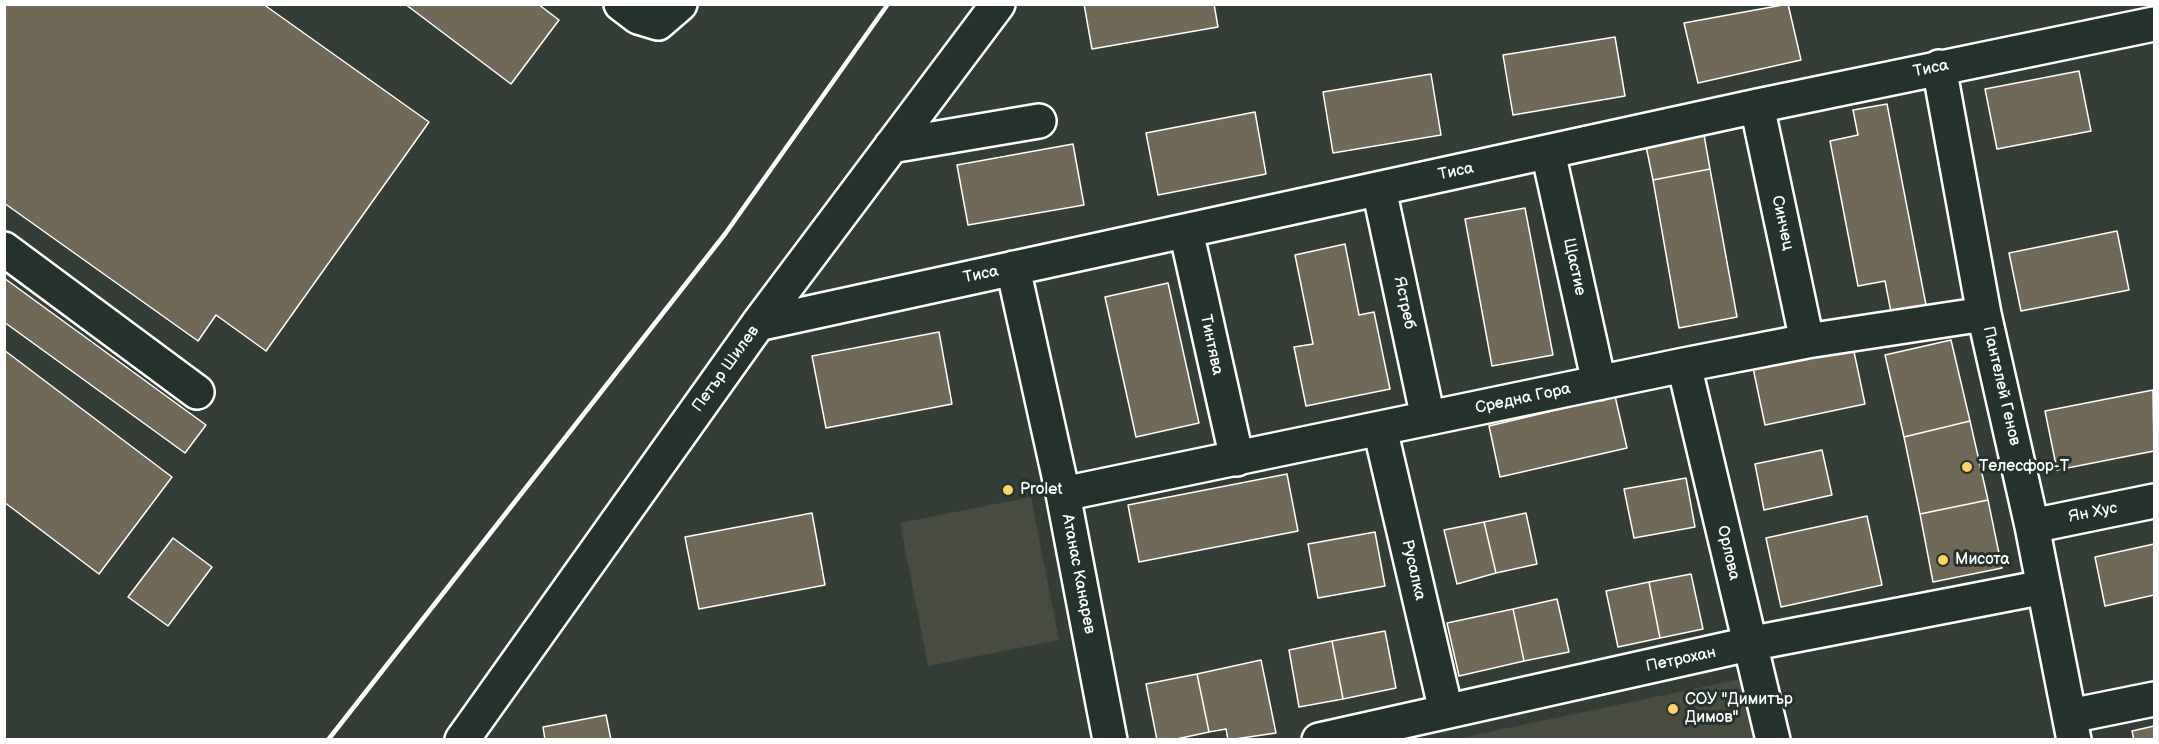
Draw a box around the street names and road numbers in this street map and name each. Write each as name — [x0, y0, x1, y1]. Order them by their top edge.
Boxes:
street label: Тиса — [1912, 56, 1950, 82]
street label: Тиса — [1437, 159, 1475, 185]
street label: Синчец — [1767, 194, 1797, 252]
street label: Щастие — [1559, 237, 1589, 297]
street label: Тиса — [962, 262, 1000, 288]
street label: Ястреб — [1389, 275, 1419, 331]
street label: Тинтява — [1195, 313, 1227, 377]
street label: Петър Шилев — [688, 322, 764, 416]
street label: Пантелей Генов — [1978, 324, 2024, 448]
street label: Средна Гора — [1474, 380, 1572, 418]
street label: Ян Хус — [2067, 499, 2119, 527]
street label: Атанас Канарев — [1057, 513, 1099, 635]
street label: Орлова — [1712, 524, 1744, 582]
street label: Русалка — [1397, 538, 1429, 602]
street label: Петрохан — [1644, 643, 1718, 677]

